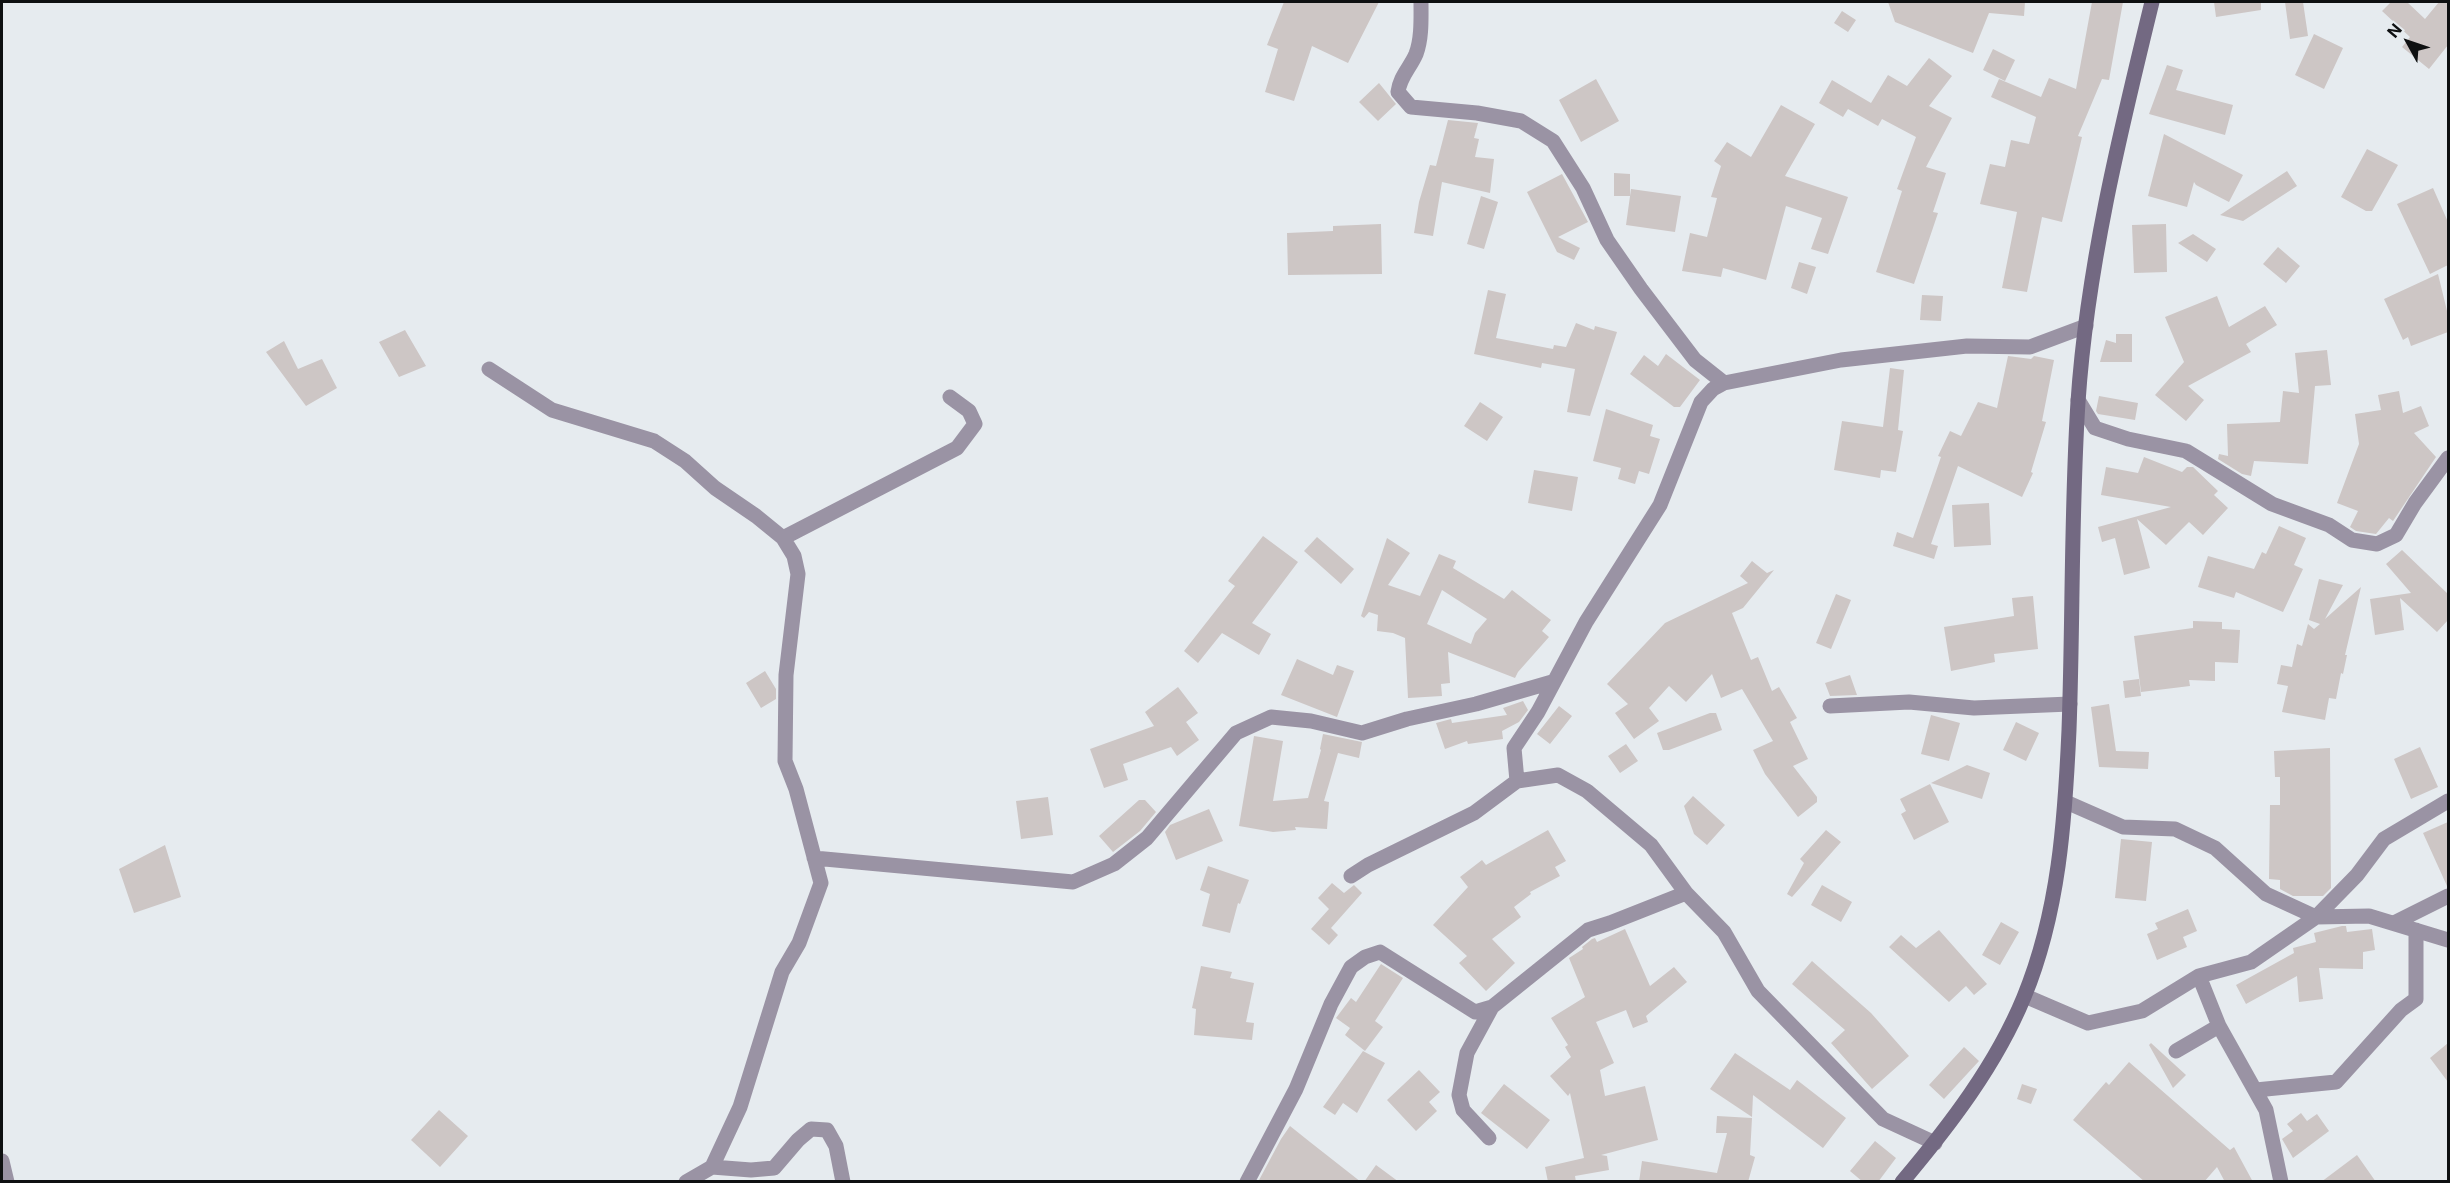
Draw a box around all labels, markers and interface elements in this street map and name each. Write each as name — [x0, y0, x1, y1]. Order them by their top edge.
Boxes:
north arrow — [2378, 12, 2438, 72]
text: N — [2383, 19, 2406, 42]

